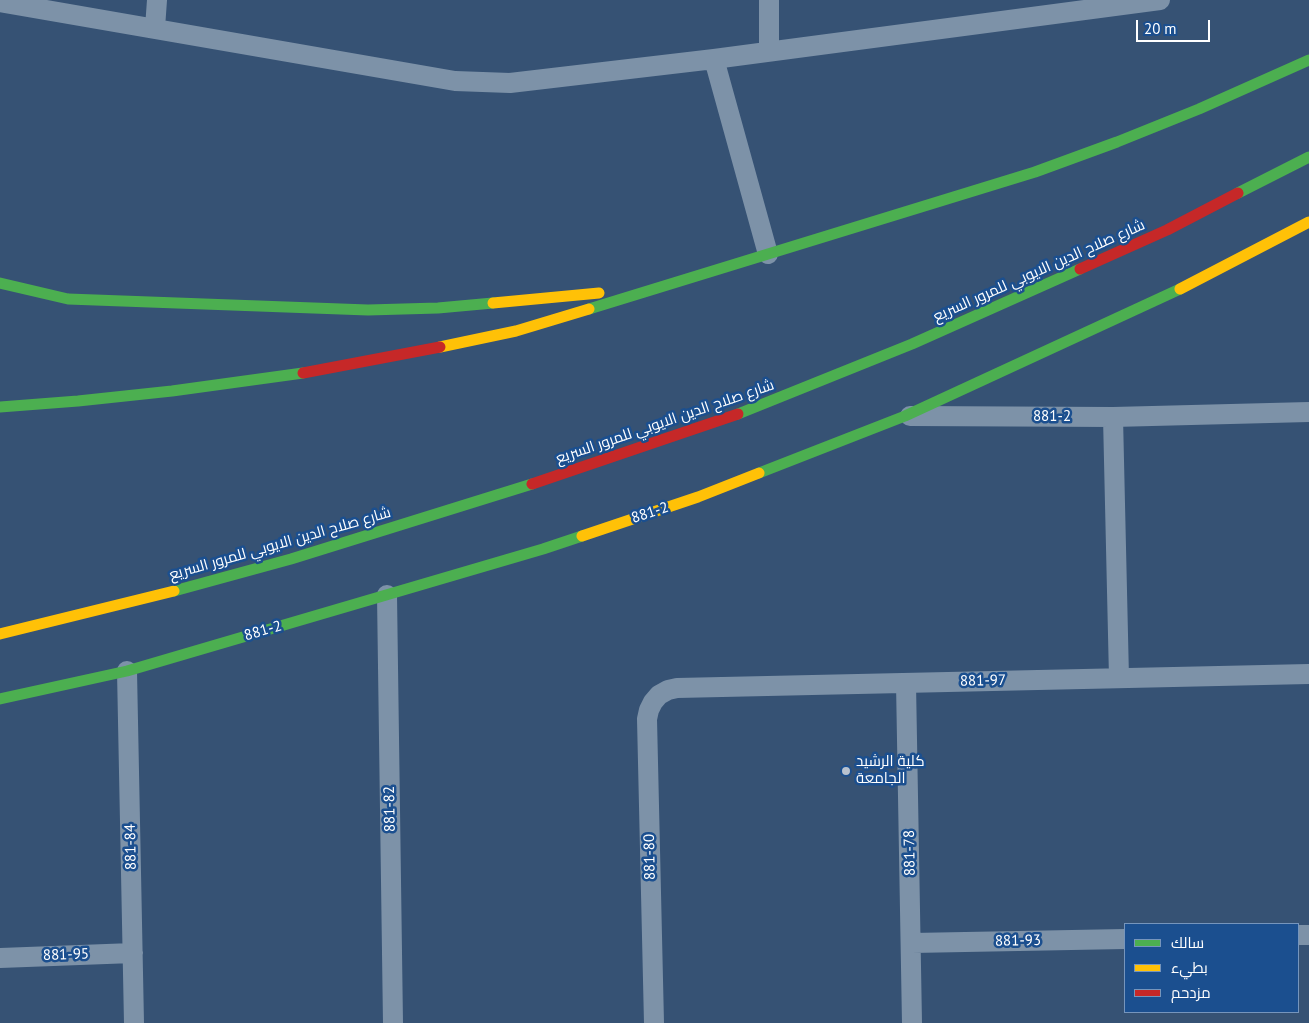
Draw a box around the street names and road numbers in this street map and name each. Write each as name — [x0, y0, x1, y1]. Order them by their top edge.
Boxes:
street label: شارع صلاح الدين الايوبي للمرور السريع — [930, 216, 1148, 326]
street label: شارع صلاح الدين الايوبي للمرور السريع — [553, 376, 777, 468]
street label: 881-2 — [1033, 408, 1071, 426]
street label: 881-2 — [629, 499, 671, 527]
street label: شارع صلاح الدين الايوبي للمرور السريع — [167, 504, 393, 584]
street label: 881-2 — [242, 617, 284, 645]
street label: 881-97 — [960, 672, 1006, 690]
street label: 881-82 — [381, 786, 399, 832]
street label: 881-84 — [122, 824, 140, 870]
street label: 881-78 — [901, 830, 919, 876]
street label: 881-80 — [641, 834, 659, 880]
street label: 881-93 — [995, 932, 1041, 950]
street label: 881-95 — [43, 945, 89, 965]

